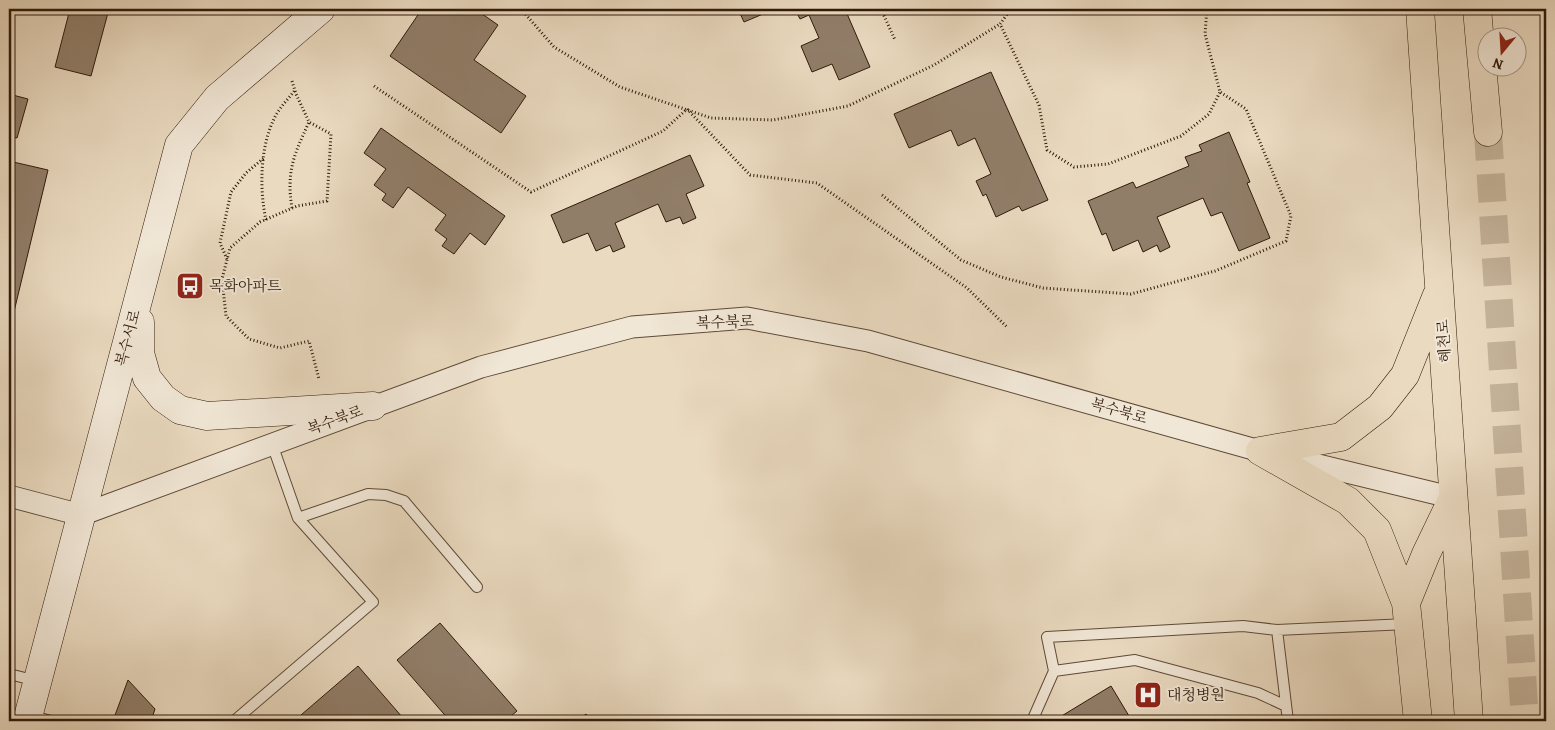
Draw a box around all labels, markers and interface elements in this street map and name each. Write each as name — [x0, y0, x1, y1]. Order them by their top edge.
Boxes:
north arrow — [1478, 28, 1528, 78]
text: N — [1490, 53, 1506, 74]
bus stop icon: 목화아파트 — [175, 271, 205, 301]
place label: 목화아파트 — [209, 276, 282, 296]
street label: 복수서로 — [111, 307, 145, 369]
street label: 복수북로 — [696, 311, 755, 333]
street label: 혜천로 — [1432, 318, 1455, 363]
street label: 복수북로 — [1088, 393, 1150, 429]
street label: 복수북로 — [304, 401, 366, 439]
hospital icon: 대청병원 — [1133, 680, 1163, 710]
place label: 대청병원 — [1167, 685, 1225, 705]

